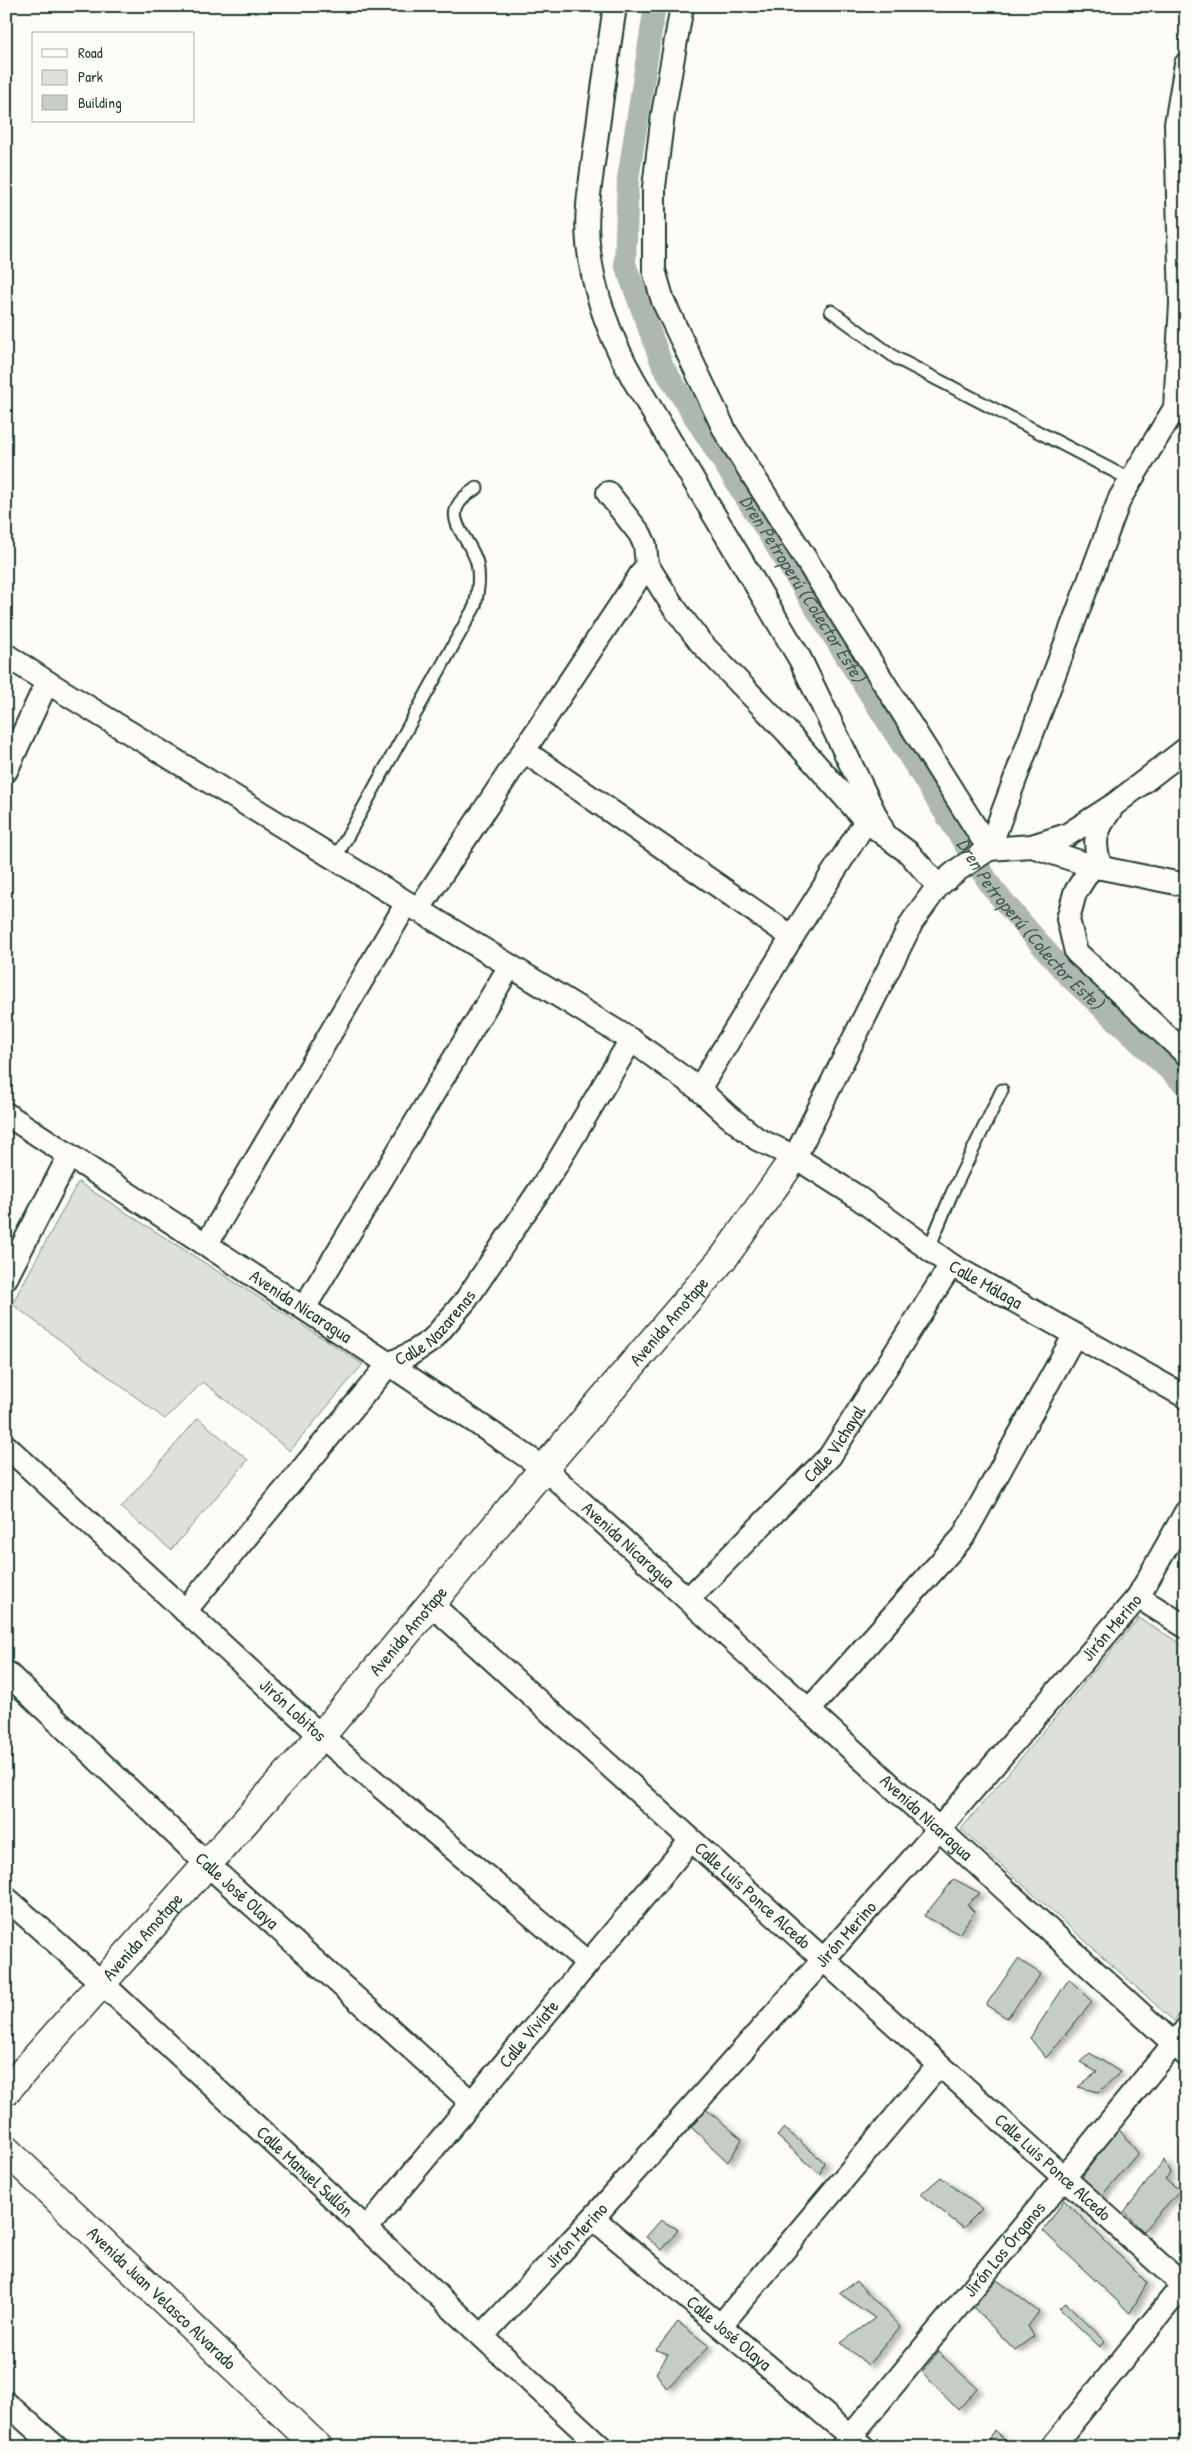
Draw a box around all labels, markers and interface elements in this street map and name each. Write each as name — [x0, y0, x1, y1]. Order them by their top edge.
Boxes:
legend — [32, 32, 195, 122]
text: Road — [78, 42, 103, 63]
text: Park — [78, 66, 103, 87]
text: Building — [78, 92, 122, 113]
water label: Dren Petroperú (Colector Este) — [734, 490, 873, 689]
water label: Dren Petroperú (Colector Este) — [951, 833, 1111, 1017]
street label: Calle Málaga — [944, 1253, 1027, 1315]
street label: Avenida Nicaragua — [245, 1263, 357, 1349]
street label: Avenida Amotape — [624, 1271, 714, 1371]
street label: Calle Nazarenas — [390, 1285, 481, 1371]
street label: Calle Vichayal — [797, 1400, 871, 1488]
street label: Avenida Nicaragua — [577, 1496, 680, 1593]
street label: Avenida Amotape — [363, 1581, 453, 1681]
street label: Jirón Merino — [1075, 1588, 1147, 1666]
street label: Jirón Lobitos — [254, 1672, 332, 1747]
street label: Avenida Nicaragua — [875, 1768, 978, 1866]
street label: Calle Luis Ponce Alcedo — [689, 1836, 817, 1954]
street label: Calle José Olaya — [190, 1846, 284, 1935]
street label: Avenida Amotape — [96, 1887, 188, 1986]
street label: Jirón Merino — [809, 1895, 882, 1973]
street label: Calle Viviate — [493, 1994, 564, 2073]
street label: Calle Luis Ponce Alcedo — [989, 2107, 1117, 2226]
street label: Calle Manuel Sullón — [251, 2120, 359, 2222]
street label: Jirón Los Órganos — [958, 2196, 1051, 2302]
street label: Jirón Merino — [539, 2197, 613, 2273]
street label: Avenida Juan Velasco Alvarado — [82, 2221, 242, 2375]
street label: Calle José Olaya — [681, 2289, 777, 2376]

